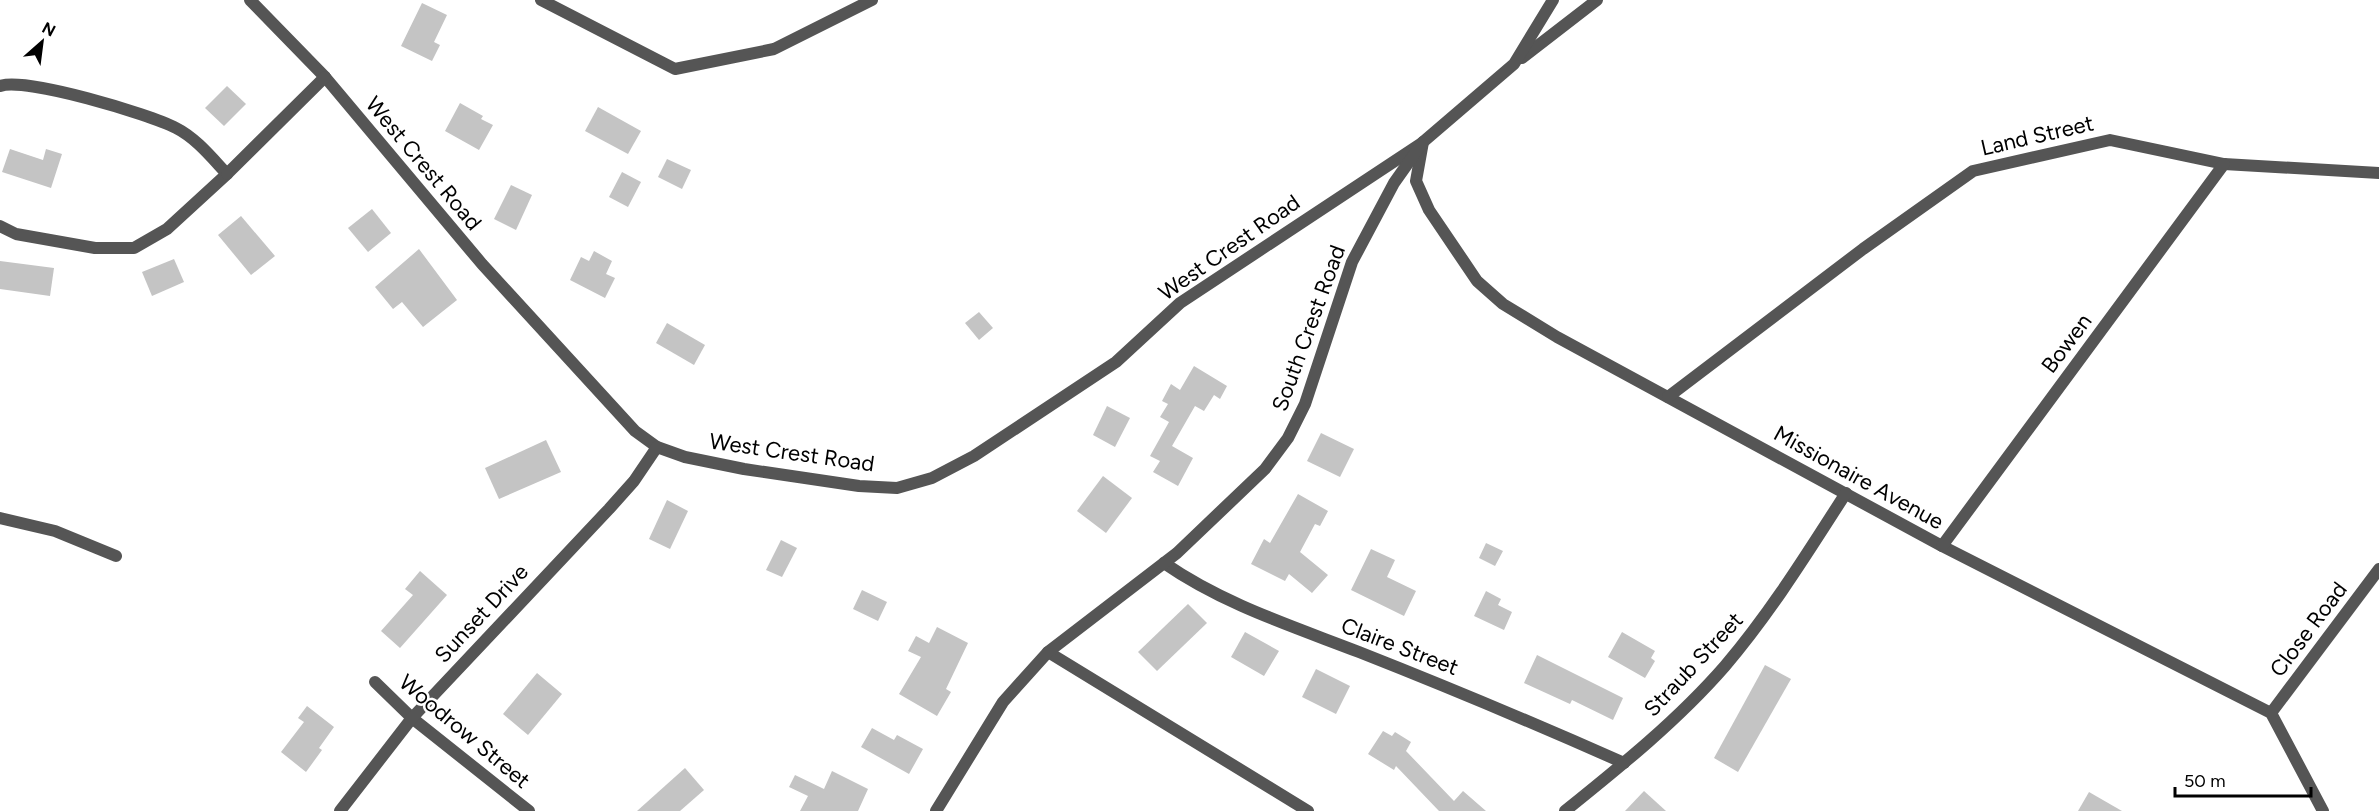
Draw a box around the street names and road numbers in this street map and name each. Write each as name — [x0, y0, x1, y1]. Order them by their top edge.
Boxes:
street label: West Crest Road — [360, 91, 487, 236]
street label: Land Street — [1978, 109, 2096, 162]
street label: West Crest Road — [1153, 189, 1305, 306]
street label: South Crest Road — [1266, 242, 1351, 415]
street label: Bowen — [2035, 308, 2097, 378]
street label: Missionaire Avenue — [1769, 420, 1948, 535]
street label: West Crest Road — [708, 428, 876, 477]
street label: Sunset Drive — [429, 558, 534, 668]
street label: Close Road — [2264, 577, 2353, 682]
street label: Straub Street — [1638, 607, 1748, 722]
street label: Claire Street — [1337, 612, 1462, 681]
street label: Woodrow Street — [394, 669, 536, 794]

